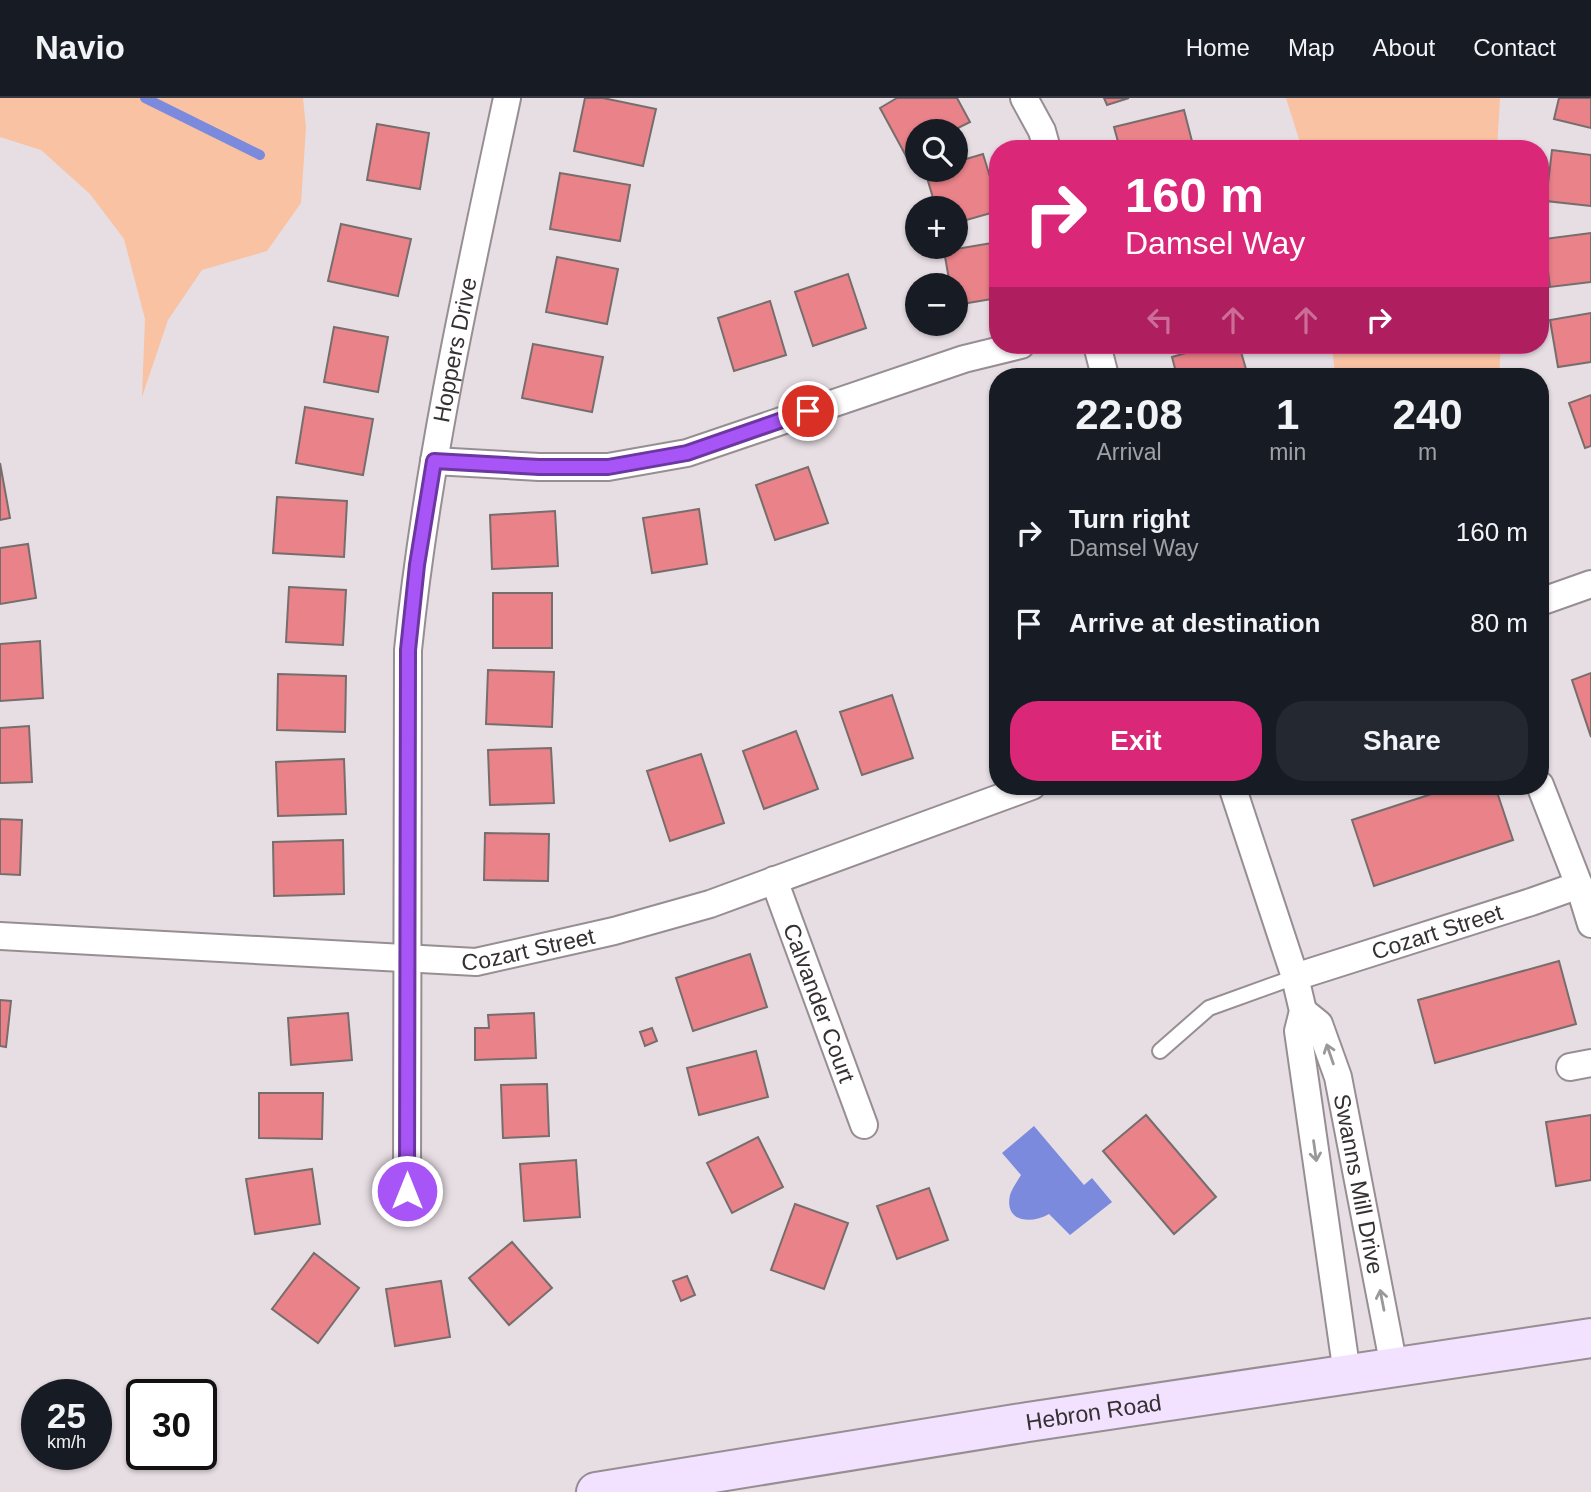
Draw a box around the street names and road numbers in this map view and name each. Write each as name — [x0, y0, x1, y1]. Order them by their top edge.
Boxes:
street label: Hoppers Drive — [428, 275, 482, 424]
street label: Cozart Street — [1368, 899, 1506, 965]
street label: Calvander Court — [778, 920, 860, 1087]
street label: Cozart Street — [461, 923, 598, 975]
street label: Swanns Mill Drive — [1329, 1092, 1389, 1276]
street label: Hebron Road — [1024, 1389, 1163, 1435]

